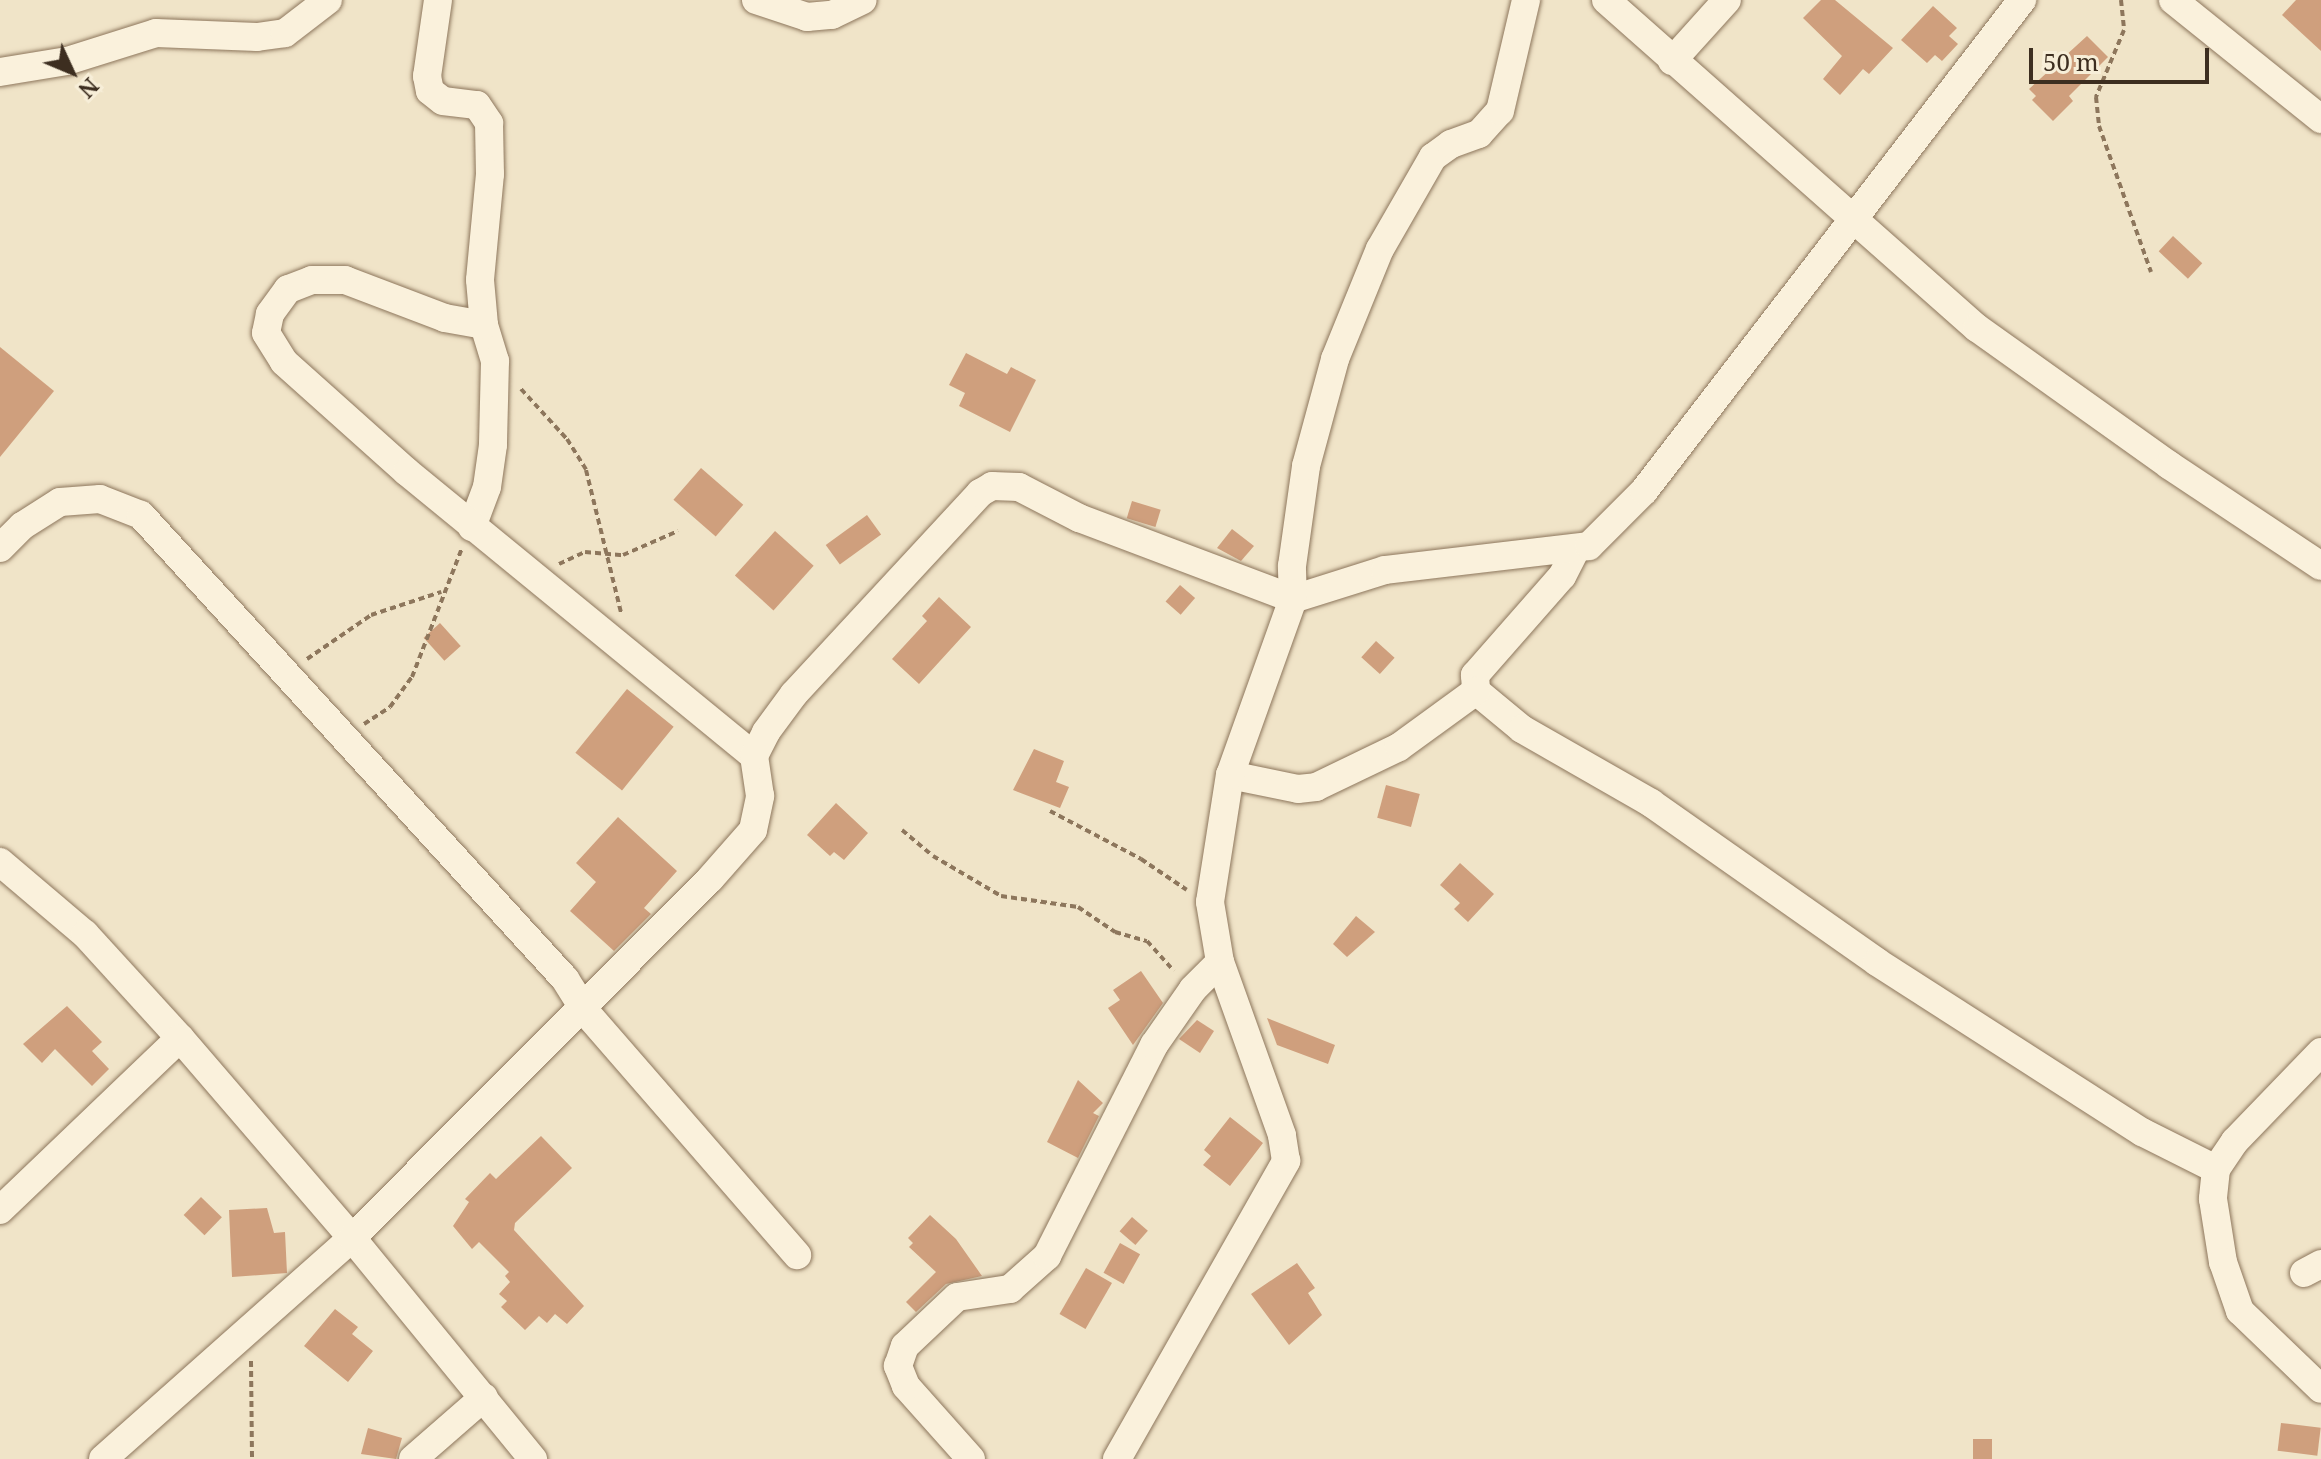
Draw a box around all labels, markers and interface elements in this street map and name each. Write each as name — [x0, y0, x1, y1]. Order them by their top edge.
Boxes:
north arrow — [32, 32, 112, 112]
scale bar — [2033, 32, 2213, 82]
text: 50 m — [2043, 45, 2099, 78]
text: N — [72, 72, 106, 105]

